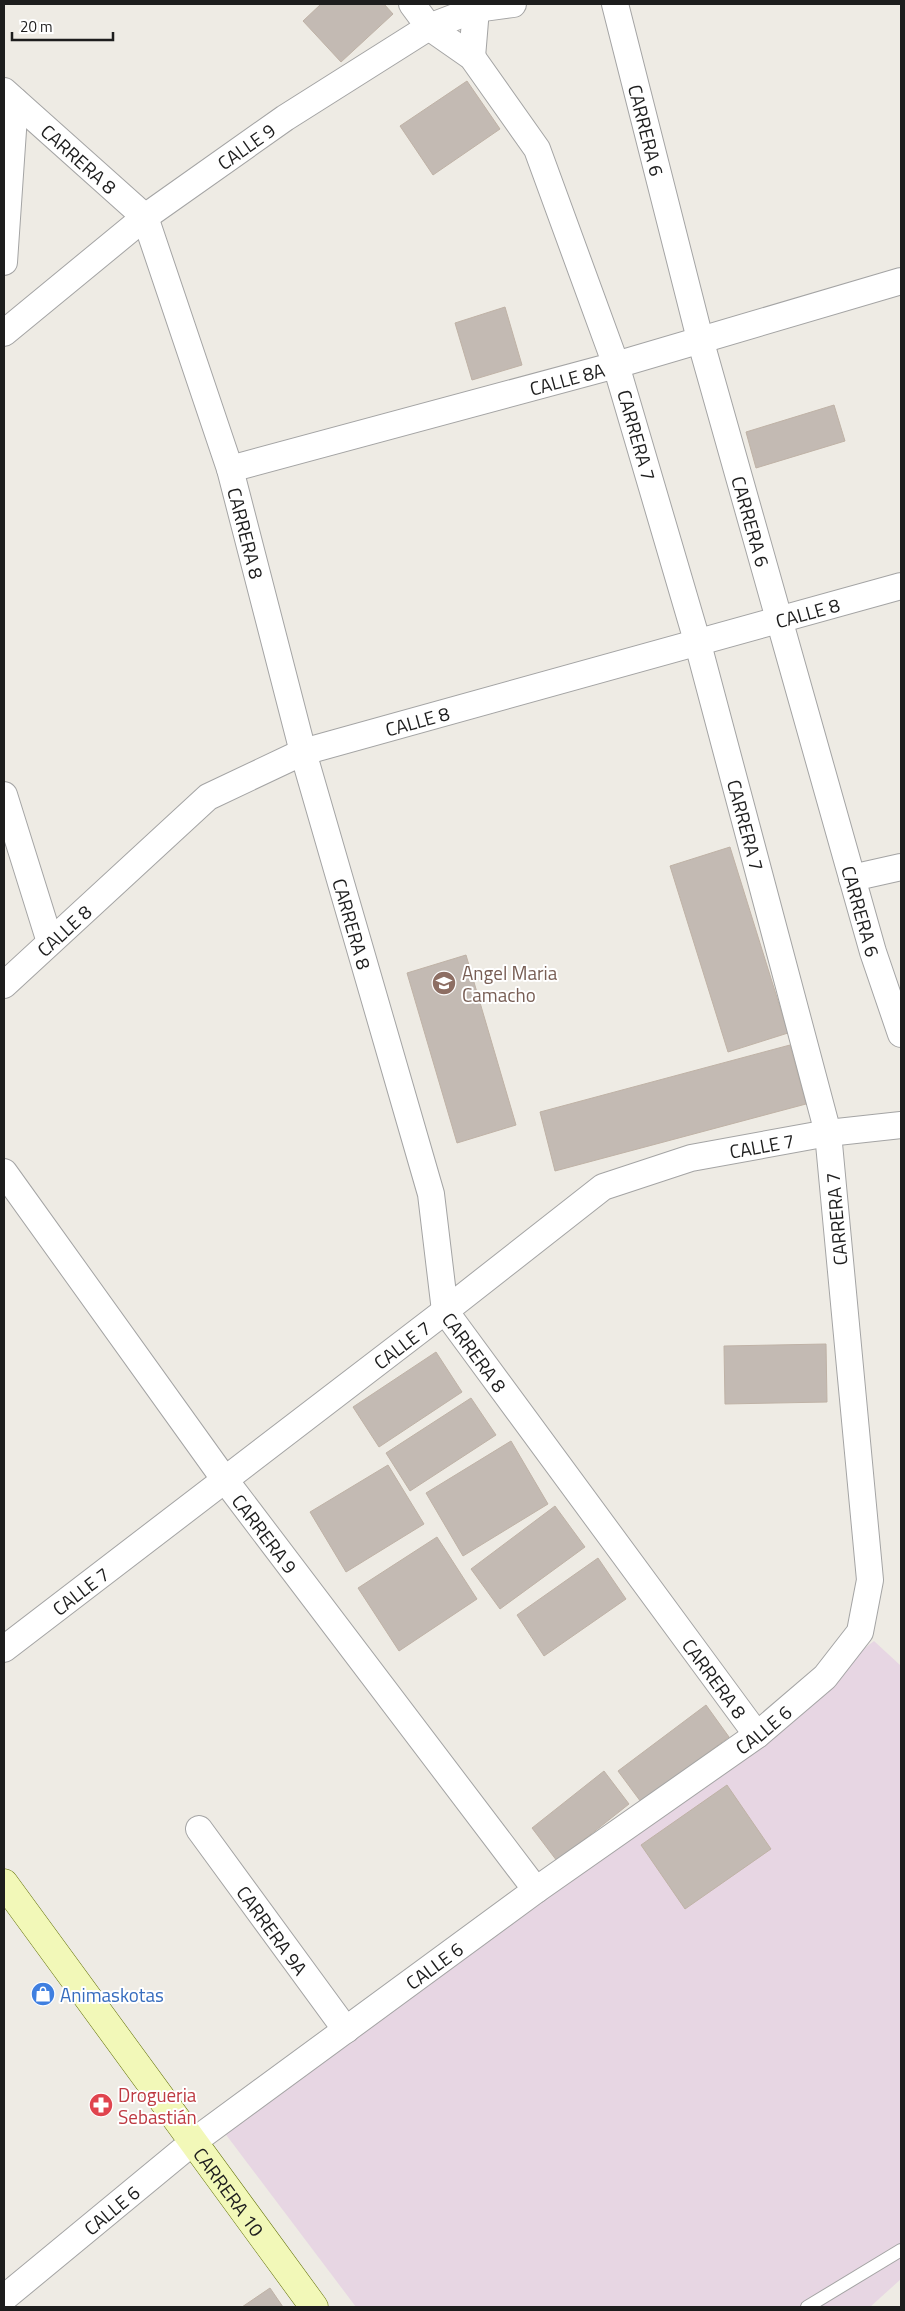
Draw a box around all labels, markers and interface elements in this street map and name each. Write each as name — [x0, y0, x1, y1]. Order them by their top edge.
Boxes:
scale bar — [12, 10, 114, 42]
text: 20 m — [20, 15, 53, 38]
street label: CARRERA 6 — [621, 81, 673, 179]
street label: CALLE 9 — [211, 115, 281, 176]
street label: CARRERA 8 — [35, 116, 124, 200]
street label: CALLE 8A — [526, 354, 608, 402]
street label: CARRERA 7 — [610, 386, 664, 484]
street label: CARRERA 6 — [725, 472, 778, 570]
street label: CARRERA 8 — [221, 484, 272, 582]
street label: CALLE 8 — [772, 589, 843, 635]
street label: CALLE 8 — [382, 698, 453, 743]
street label: CARRERA 7 — [720, 776, 772, 874]
street label: CARRERA 6 — [835, 862, 888, 960]
street label: CARRERA 8 — [326, 875, 380, 973]
street label: CALLE 8 — [30, 897, 98, 963]
place label: Angel Maria Camacho — [462, 958, 558, 1009]
school or university icon: Angel Maria Camacho — [431, 970, 457, 996]
street label: CALLE 7 — [727, 1125, 796, 1165]
street label: CARRERA 7 — [817, 1171, 855, 1267]
street label: CARRERA 8 — [436, 1306, 515, 1398]
street label: CALLE 7 — [367, 1313, 436, 1376]
street label: CARRERA 9 — [226, 1487, 305, 1579]
street label: CALLE 7 — [45, 1559, 115, 1622]
street label: CARRERA 8 — [676, 1632, 755, 1725]
street label: CALLE 6 — [729, 1697, 798, 1761]
street label: CARRERA 9A — [230, 1879, 315, 1981]
street label: CALLE 6 — [399, 1934, 469, 1996]
place label: Animaskotas — [60, 1980, 164, 2009]
shop icon: Animaskotas — [30, 1981, 56, 2007]
place label: Drogueria Sebastián — [118, 2080, 197, 2131]
pharmacy icon: Drogueria Sebastián — [88, 2092, 114, 2118]
street label: CARRERA 10 — [187, 2141, 272, 2242]
street label: CALLE 6 — [77, 2178, 146, 2241]

